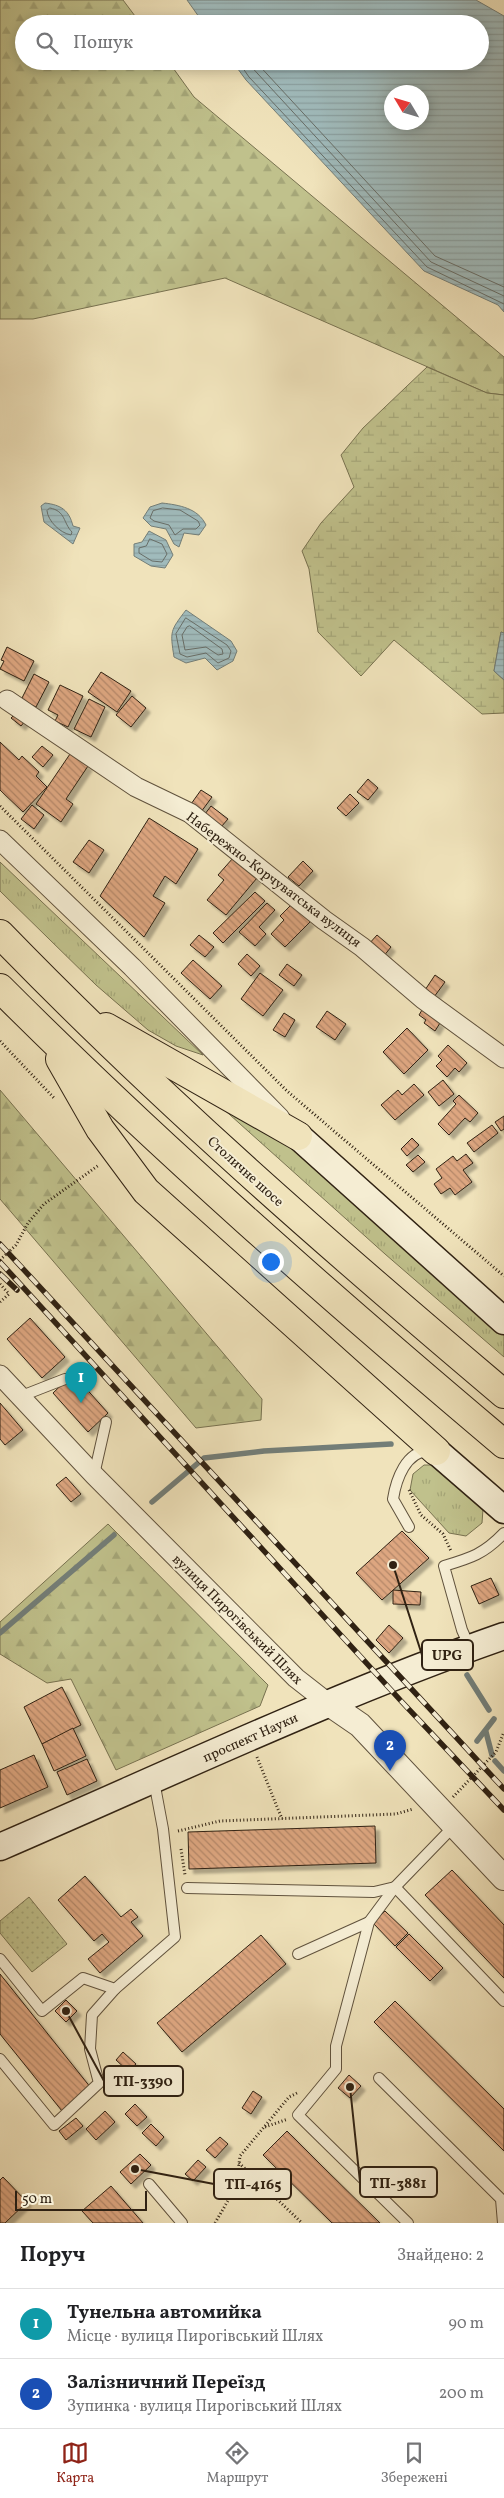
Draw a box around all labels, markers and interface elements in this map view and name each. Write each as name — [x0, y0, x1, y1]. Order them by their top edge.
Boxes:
search box — [15, 15, 489, 70]
icon: search — [33, 29, 61, 57]
text: Пошук — [73, 30, 133, 56]
north arrow — [384, 85, 429, 130]
street label: Набережно-Корчуватська вулиця — [182, 808, 365, 952]
street label: Столичне шосе — [203, 1133, 288, 1212]
your location — [258, 1249, 284, 1275]
pin: 1 — [65, 1362, 97, 1403]
street label: вулиця Пирогівський Шлях — [168, 1551, 306, 1689]
callout: UPG — [422, 1640, 473, 1670]
text: UPG — [432, 1646, 463, 1667]
street label: проспект Науки — [200, 1709, 302, 1768]
pin: 2 — [374, 1730, 406, 1771]
callout: ТП-3390 — [104, 2066, 183, 2096]
text: ТП-3390 — [113, 2072, 173, 2093]
callout: ТП-3881 — [360, 2167, 437, 2197]
callout: ТП-4165 — [214, 2169, 291, 2199]
text: ТП-3881 — [370, 2174, 426, 2195]
text: ТП-4165 — [225, 2175, 281, 2196]
scale bar — [15, 2188, 148, 2211]
text: 50 m — [22, 2190, 52, 2209]
text: Поруч — [20, 2241, 85, 2270]
text: Знайдено: 2 — [397, 2245, 484, 2267]
text: Тунельна автомийка — [67, 2300, 262, 2326]
text: 1 — [33, 2313, 39, 2335]
text: 90 m — [448, 2313, 484, 2335]
text: Місце · вулиця Пирогівський Шлях — [67, 2326, 323, 2348]
text: Залізничний Переїзд — [67, 2370, 266, 2396]
text: 2 — [32, 2383, 40, 2405]
text: 200 m — [439, 2383, 484, 2405]
text: Зупинка · вулиця Пирогівський Шлях — [67, 2396, 342, 2418]
tab: Карта — [56, 2439, 94, 2488]
tab: Маршрут — [207, 2439, 268, 2488]
tab: Збережені — [381, 2439, 448, 2488]

